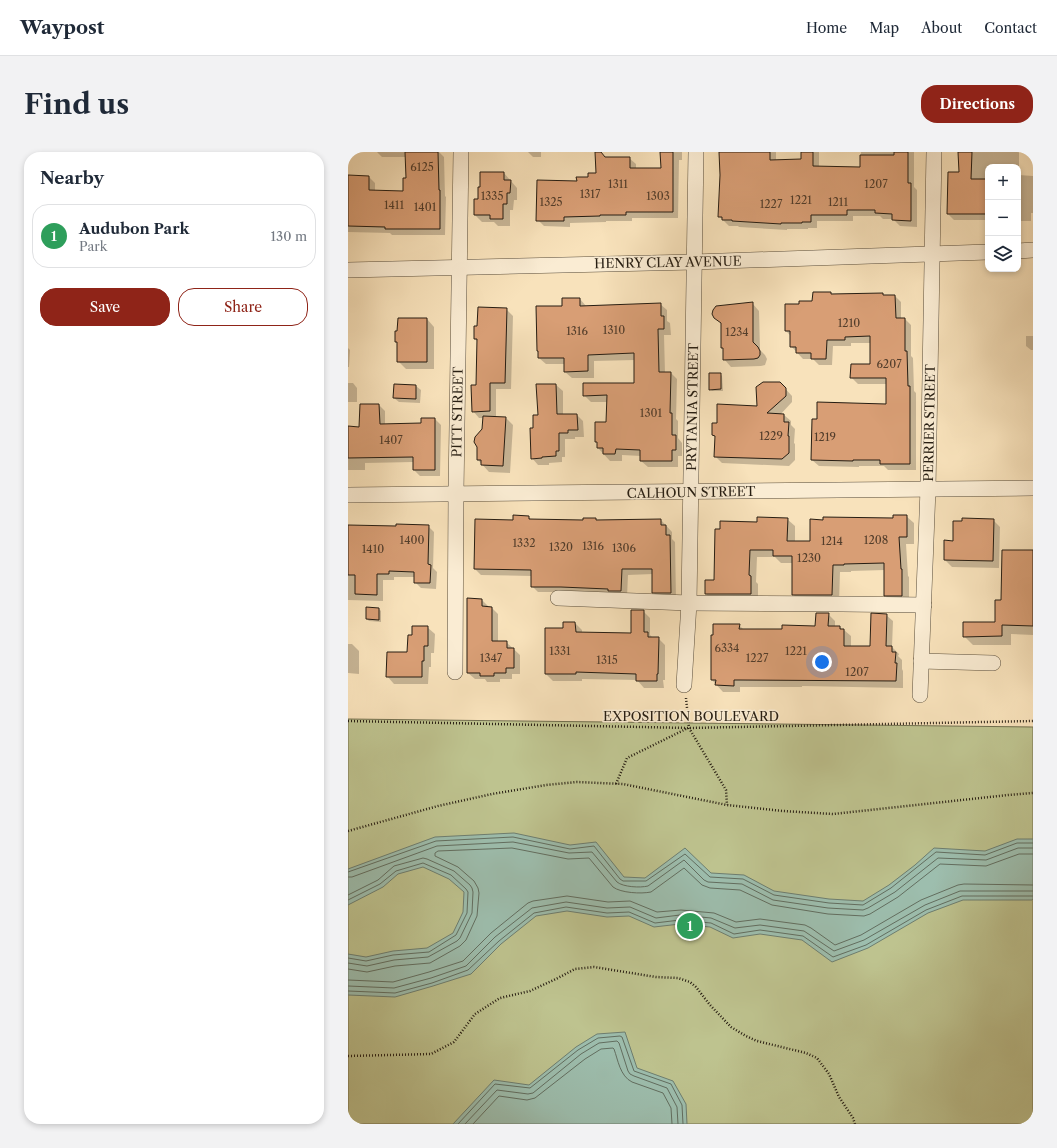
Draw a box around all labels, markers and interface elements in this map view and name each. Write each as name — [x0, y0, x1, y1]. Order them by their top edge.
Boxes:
text: Waypost — [20, 16, 104, 39]
text: Home — [806, 19, 847, 37]
text: Map — [869, 19, 899, 37]
text: About — [921, 19, 962, 37]
text: Contact — [984, 19, 1037, 37]
button: Directions — [921, 85, 1033, 123]
text: Find us — [24, 87, 129, 121]
house number: 6125 — [410, 160, 434, 174]
map controls — [985, 164, 1021, 272]
button: + — [985, 164, 1021, 200]
text: Nearby — [40, 168, 104, 188]
house number: 1311 — [608, 177, 628, 191]
house number: 1207 — [864, 177, 888, 191]
house number: 1317 — [580, 187, 601, 201]
house number: 1335 — [481, 189, 503, 203]
house number: 1303 — [646, 189, 670, 203]
house number: 1221 — [790, 193, 812, 207]
house number: 1325 — [540, 195, 563, 209]
house number: 1211 — [828, 195, 848, 209]
house number: 1227 — [760, 197, 783, 211]
house number: 1411 — [384, 198, 404, 212]
house number: 1401 — [414, 200, 437, 214]
button: − — [985, 200, 1021, 236]
text: Audubon Park — [79, 219, 189, 238]
text: 1 — [51, 228, 57, 244]
text: 130 m — [271, 228, 307, 244]
button: layers — [985, 236, 1021, 272]
text: Park — [79, 238, 107, 254]
street label: HENRY CLAY AVENUE — [594, 253, 742, 271]
button: Save — [40, 288, 170, 326]
button: Share — [178, 288, 308, 326]
house number: 1210 — [838, 316, 860, 330]
house number: 1310 — [603, 323, 625, 337]
house number: 1316 — [566, 324, 588, 338]
house number: 1234 — [725, 325, 749, 339]
street label: PRYTANIA STREET — [683, 343, 701, 471]
house number: 6207 — [876, 357, 902, 371]
street label: PERRIER STREET — [920, 364, 938, 482]
street label: PITT STREET — [448, 366, 466, 457]
house number: 1301 — [640, 406, 663, 420]
house number: 1229 — [759, 429, 783, 443]
house number: 1219 — [814, 430, 836, 444]
house number: 1407 — [379, 433, 403, 447]
street label: CALHOUN STREET — [626, 483, 756, 501]
house number: 1400 — [400, 533, 424, 547]
house number: 1208 — [864, 533, 888, 547]
house number: 1214 — [821, 534, 843, 548]
house number: 1332 — [512, 536, 536, 550]
house number: 1316 — [582, 539, 604, 553]
house number: 1320 — [549, 540, 573, 554]
house number: 1306 — [612, 541, 637, 555]
house number: 1410 — [362, 542, 384, 556]
house number: 1230 — [797, 551, 821, 565]
house number: 6334 — [715, 641, 739, 655]
house number: 1331 — [549, 644, 571, 658]
house number: 1221 — [785, 644, 807, 658]
house number: 1347 — [480, 651, 503, 665]
house number: 1227 — [746, 651, 769, 665]
your location — [812, 652, 832, 672]
house number: 1315 — [596, 653, 618, 667]
house number: 1207 — [845, 665, 869, 679]
street label: EXPOSITION BOULEVARD — [603, 708, 779, 724]
pin: 1 — [677, 911, 703, 941]

